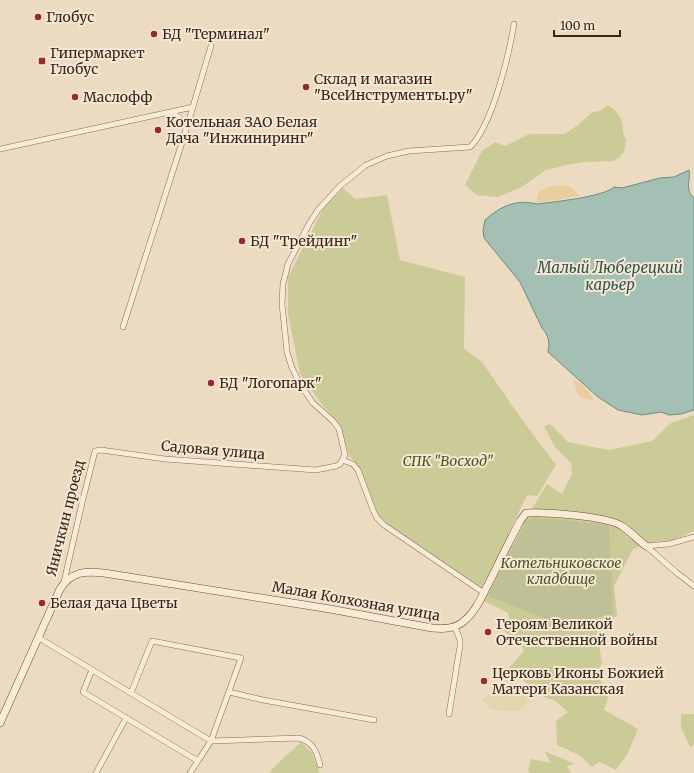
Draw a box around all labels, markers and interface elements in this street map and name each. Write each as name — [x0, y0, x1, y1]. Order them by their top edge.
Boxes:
place label: Глобус — [46, 8, 94, 26]
marker: Глобус — [33, 12, 43, 22]
scale bar — [554, 12, 620, 38]
text: 100 m — [560, 18, 595, 33]
place label: БД "Терминал" — [162, 25, 270, 43]
marker: БД "Терминал" — [149, 29, 159, 39]
place label: Гипермаркет Глобус — [50, 44, 145, 78]
marker: Гипермаркет Глобус — [37, 56, 47, 66]
place label: Склад и магазин "ВсеИнструменты.ру" — [314, 70, 473, 104]
marker: Склад и магазин "ВсеИнструменты.ру" — [301, 82, 311, 92]
place label: Маслофф — [83, 88, 153, 106]
marker: Маслофф — [70, 92, 80, 102]
place label: Котельная ЗАО Белая Дача "Инжиниринг" — [166, 113, 317, 147]
marker: Котельная ЗАО Белая Дача "Инжиниринг" — [153, 125, 163, 135]
place label: БД "Трейдинг" — [250, 232, 357, 250]
marker: БД "Трейдинг" — [237, 236, 247, 246]
water label: Малый Люберецкий карьер — [536, 258, 683, 294]
place label: БД "Логопарк" — [219, 374, 322, 392]
marker: БД "Логопарк" — [206, 378, 216, 388]
street label: Садовая улица — [160, 436, 266, 464]
park label: СПК "Восход" — [402, 452, 494, 470]
street label: Яничкин проезд — [42, 458, 88, 578]
park label: Котельниковское кладбище — [500, 554, 622, 588]
street label: Малая Колхозная улица — [271, 577, 442, 625]
place label: Белая дача Цветы — [50, 594, 178, 612]
marker: Белая дача Цветы — [37, 598, 47, 608]
place label: Героям Великой Отечественной войны — [496, 615, 658, 649]
marker: Героям Великой Отечественной войны — [483, 627, 493, 637]
place label: Церковь Иконы Божией Матери Казанская — [492, 664, 664, 698]
marker: Церковь Иконы Божией Матери Казанская — [479, 676, 489, 686]

